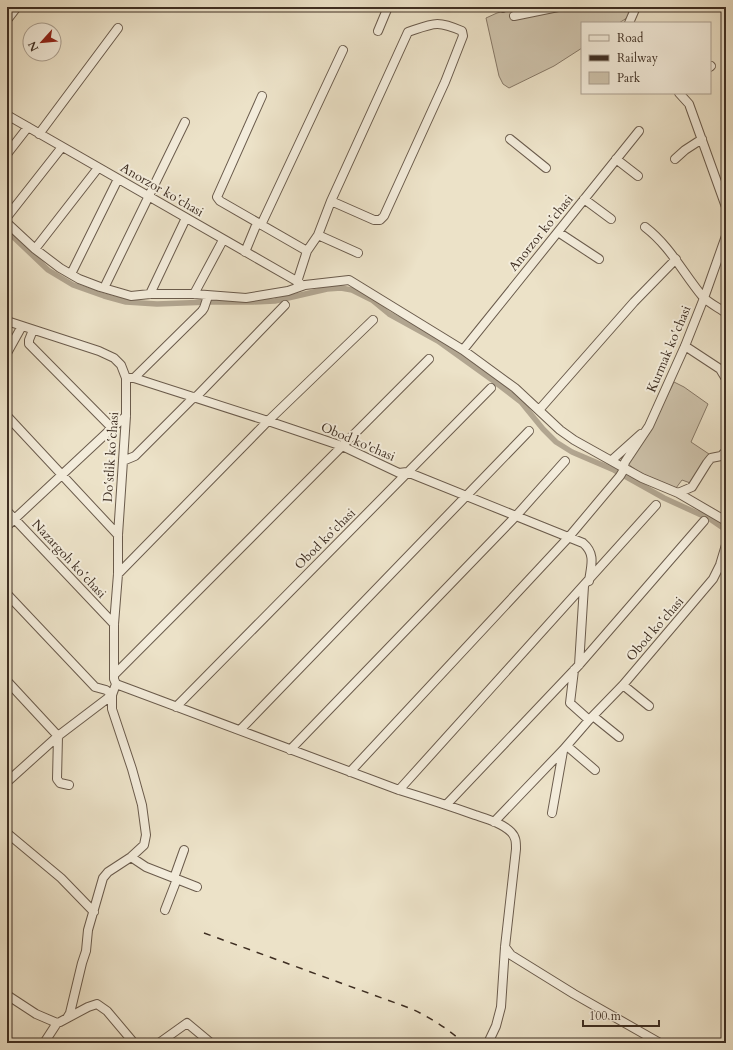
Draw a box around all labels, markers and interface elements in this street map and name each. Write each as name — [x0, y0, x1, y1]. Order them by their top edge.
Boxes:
north arrow — [22, 22, 62, 62]
legend — [581, 22, 711, 94]
text: Road — [617, 30, 644, 46]
text: N — [24, 38, 42, 54]
text: Railway — [617, 50, 659, 66]
text: Park — [617, 70, 641, 86]
street label: Anorzor koʻchasi — [117, 159, 207, 221]
street label: Anorzor koʻchasi — [505, 191, 578, 275]
street label: Kurmak koʻchasi — [643, 303, 696, 395]
street label: Doʻstlik koʻchasi — [99, 411, 123, 503]
street label: Obod ko'chasi — [318, 418, 398, 466]
street label: Obod koʻchasi — [290, 504, 360, 574]
street label: Nazargoh koʻchasi — [28, 516, 111, 603]
street label: Obod koʻchasi — [622, 593, 688, 665]
scale bar — [583, 1002, 659, 1028]
text: 100 m — [589, 1008, 622, 1024]

